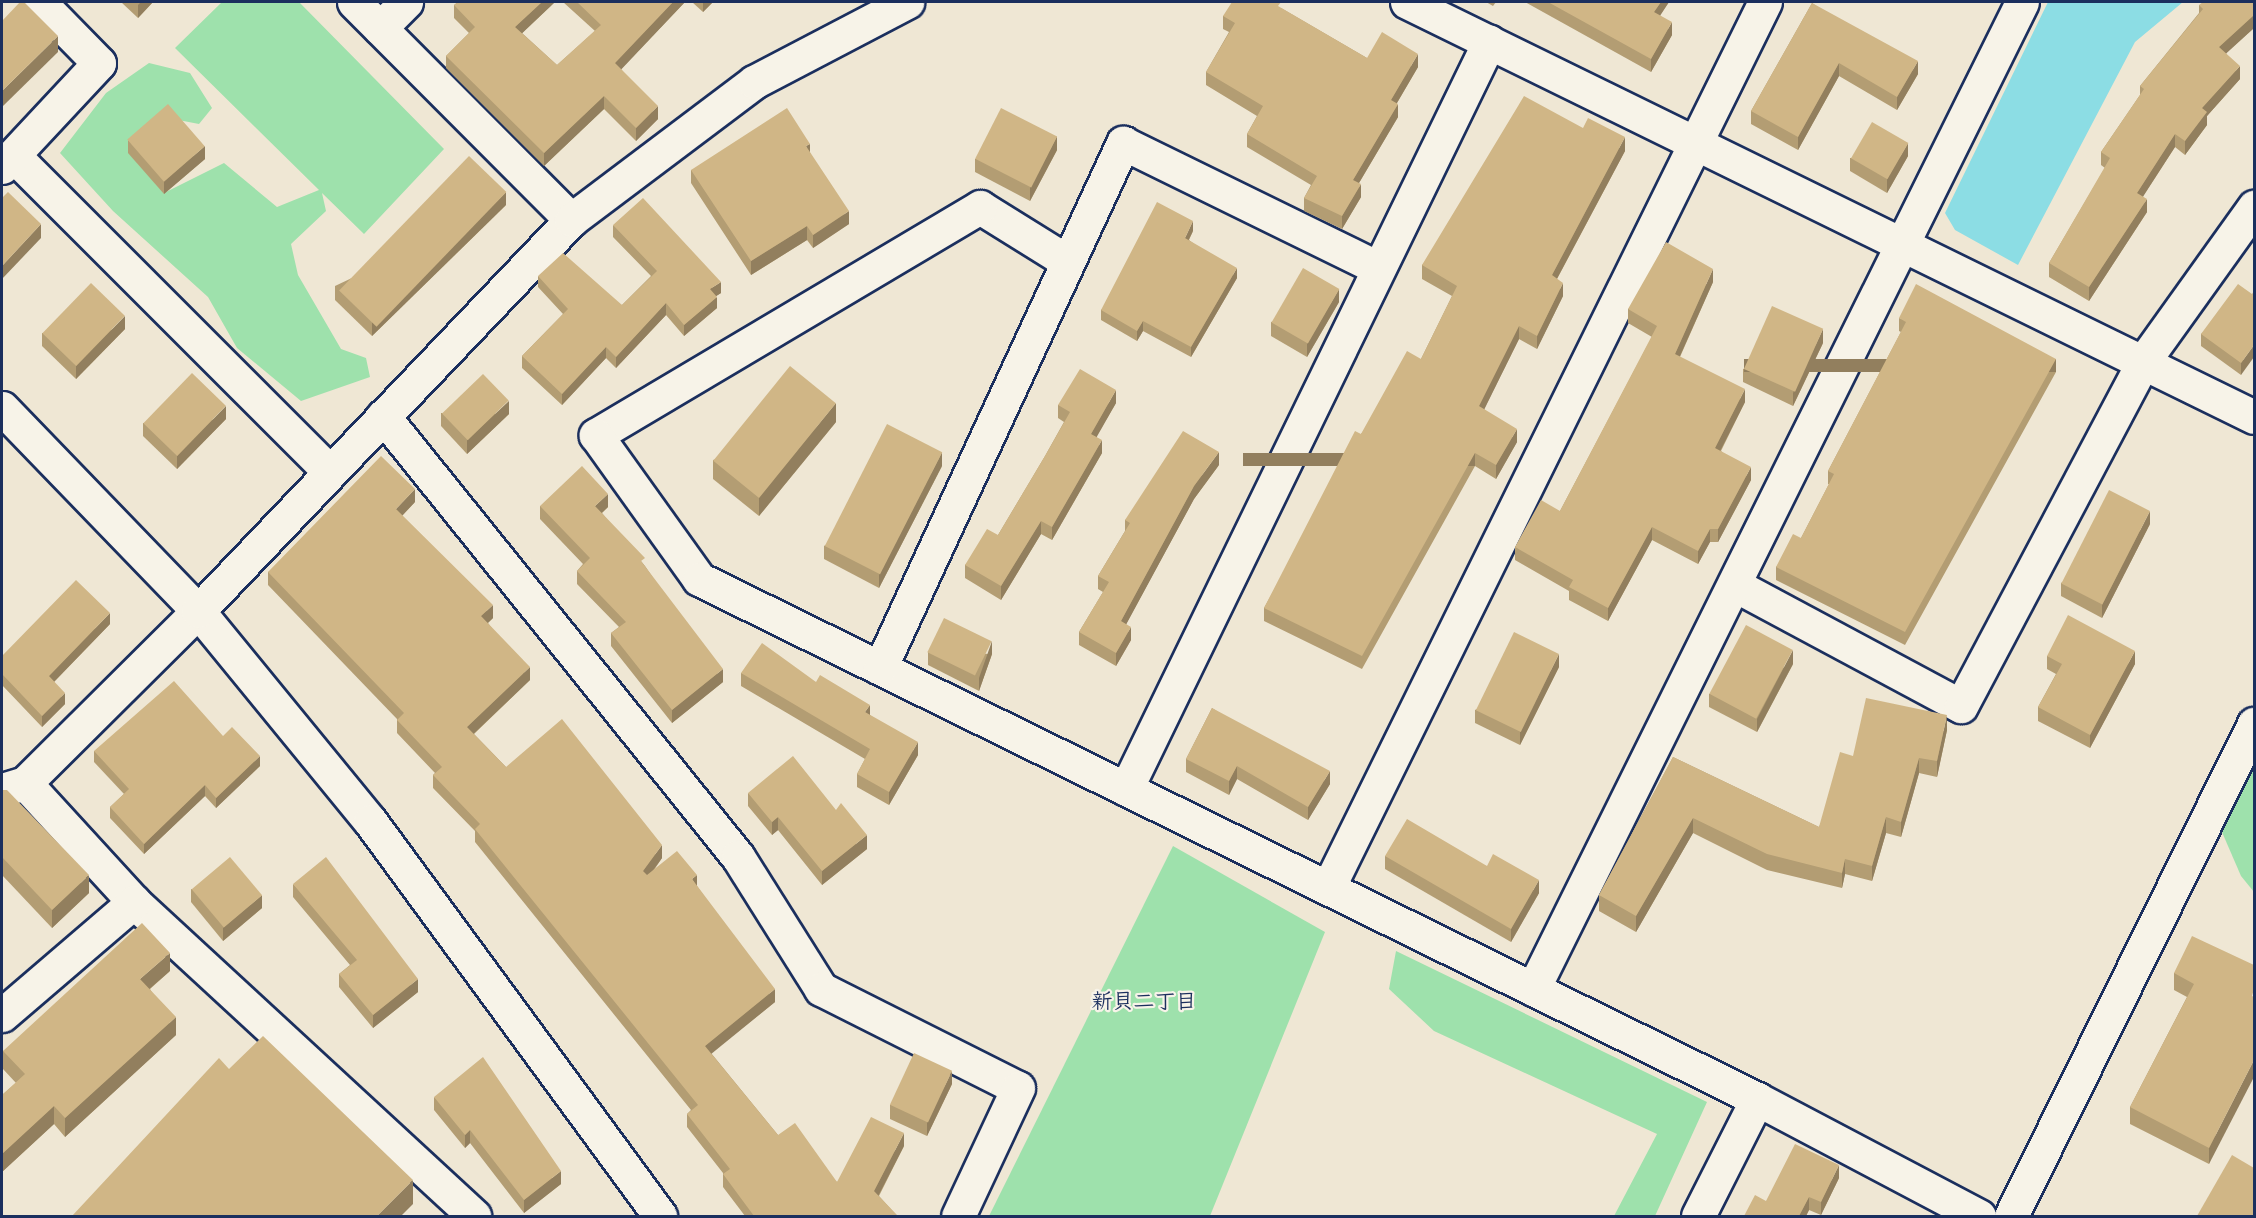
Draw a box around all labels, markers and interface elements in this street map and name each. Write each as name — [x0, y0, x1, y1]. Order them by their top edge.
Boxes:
district label: 新貝二丁目 — [1092, 991, 1196, 1017]

